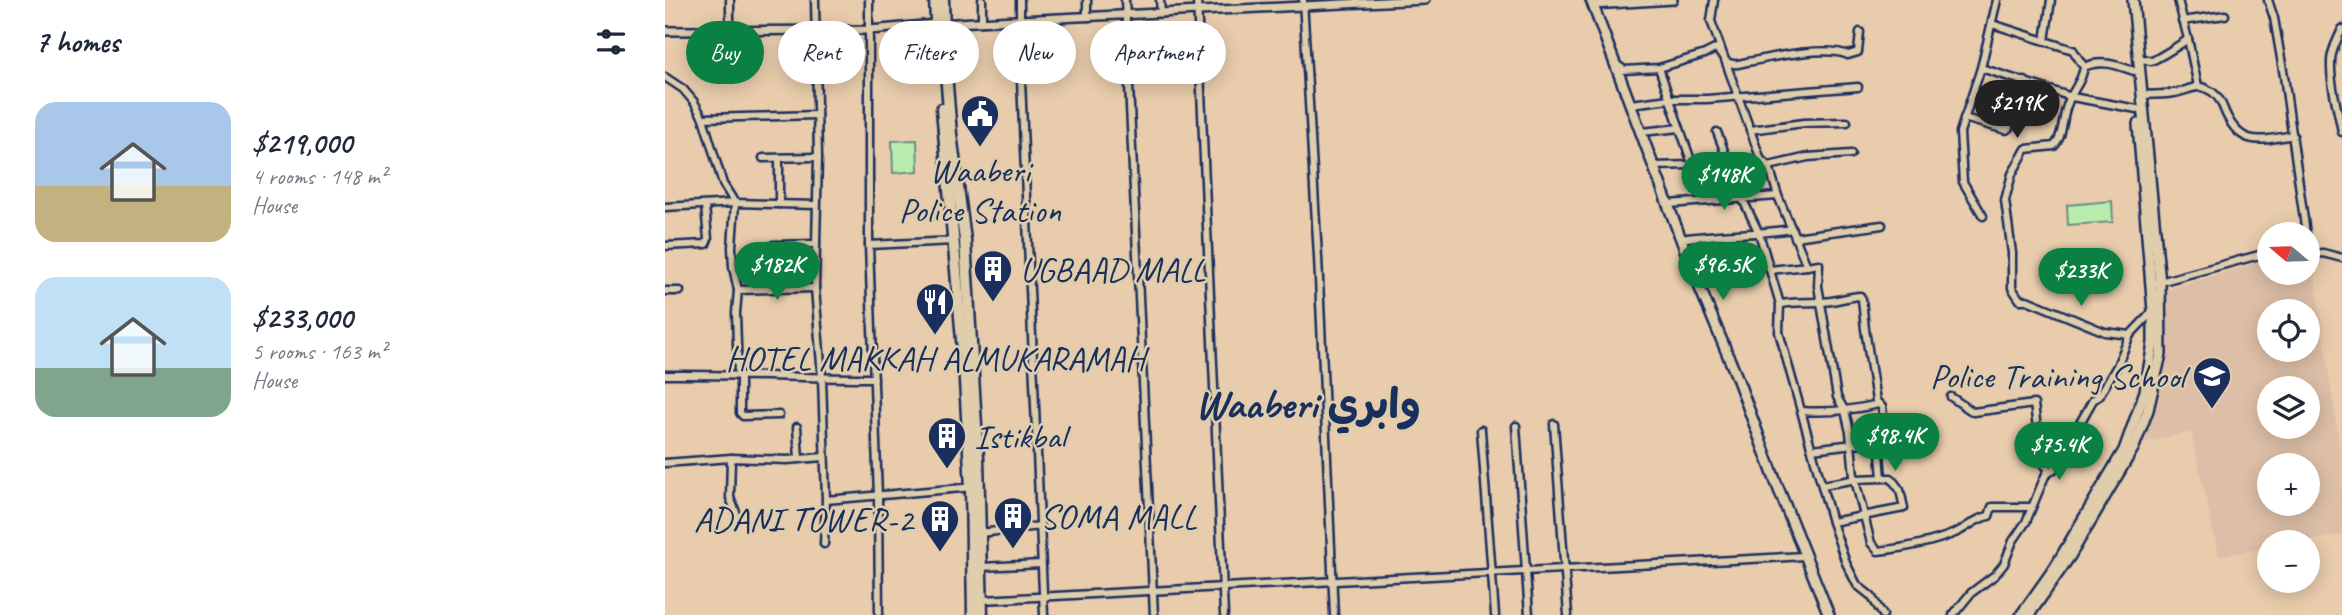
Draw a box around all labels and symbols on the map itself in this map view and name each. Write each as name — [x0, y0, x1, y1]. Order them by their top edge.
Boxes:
pin: $219K — [1968, 80, 2066, 140]
public building icon: Waaberi Police Station — [959, 93, 1001, 148]
place label: Waaberi Police Station — [899, 148, 1061, 233]
pin: $148K — [1675, 152, 1773, 212]
north arrow — [2257, 222, 2321, 285]
pin: $182K — [728, 243, 826, 302]
pin: $96.5K — [1666, 243, 1780, 302]
place label: UGBAAD MALL — [1020, 247, 1207, 292]
building icon: UGBAAD MALL — [972, 248, 1014, 303]
pin: $233K — [2032, 248, 2130, 308]
restaurant icon: HOTEL MAKKAH ALMUKARAMAH — [914, 281, 956, 336]
place label: HOTEL MAKKAH ALMUKARAMAH — [726, 336, 1150, 381]
place label: Police Training School — [1930, 354, 2191, 399]
school or university icon: Police Training School — [2191, 355, 2233, 410]
district label: Waaberi وابري — [1195, 378, 1421, 434]
place label: Istikbal — [974, 414, 1072, 459]
pin: $98.4K — [1838, 414, 1952, 473]
building icon: Istikbal — [926, 415, 968, 470]
pin: $75.4K — [2002, 422, 2116, 482]
place label: SOMA MALL — [1040, 494, 1197, 539]
building icon: SOMA MALL — [992, 495, 1034, 550]
place label: ADANI TOWER-2 — [694, 497, 916, 542]
building icon: ADANI TOWER-2 — [919, 498, 961, 553]

